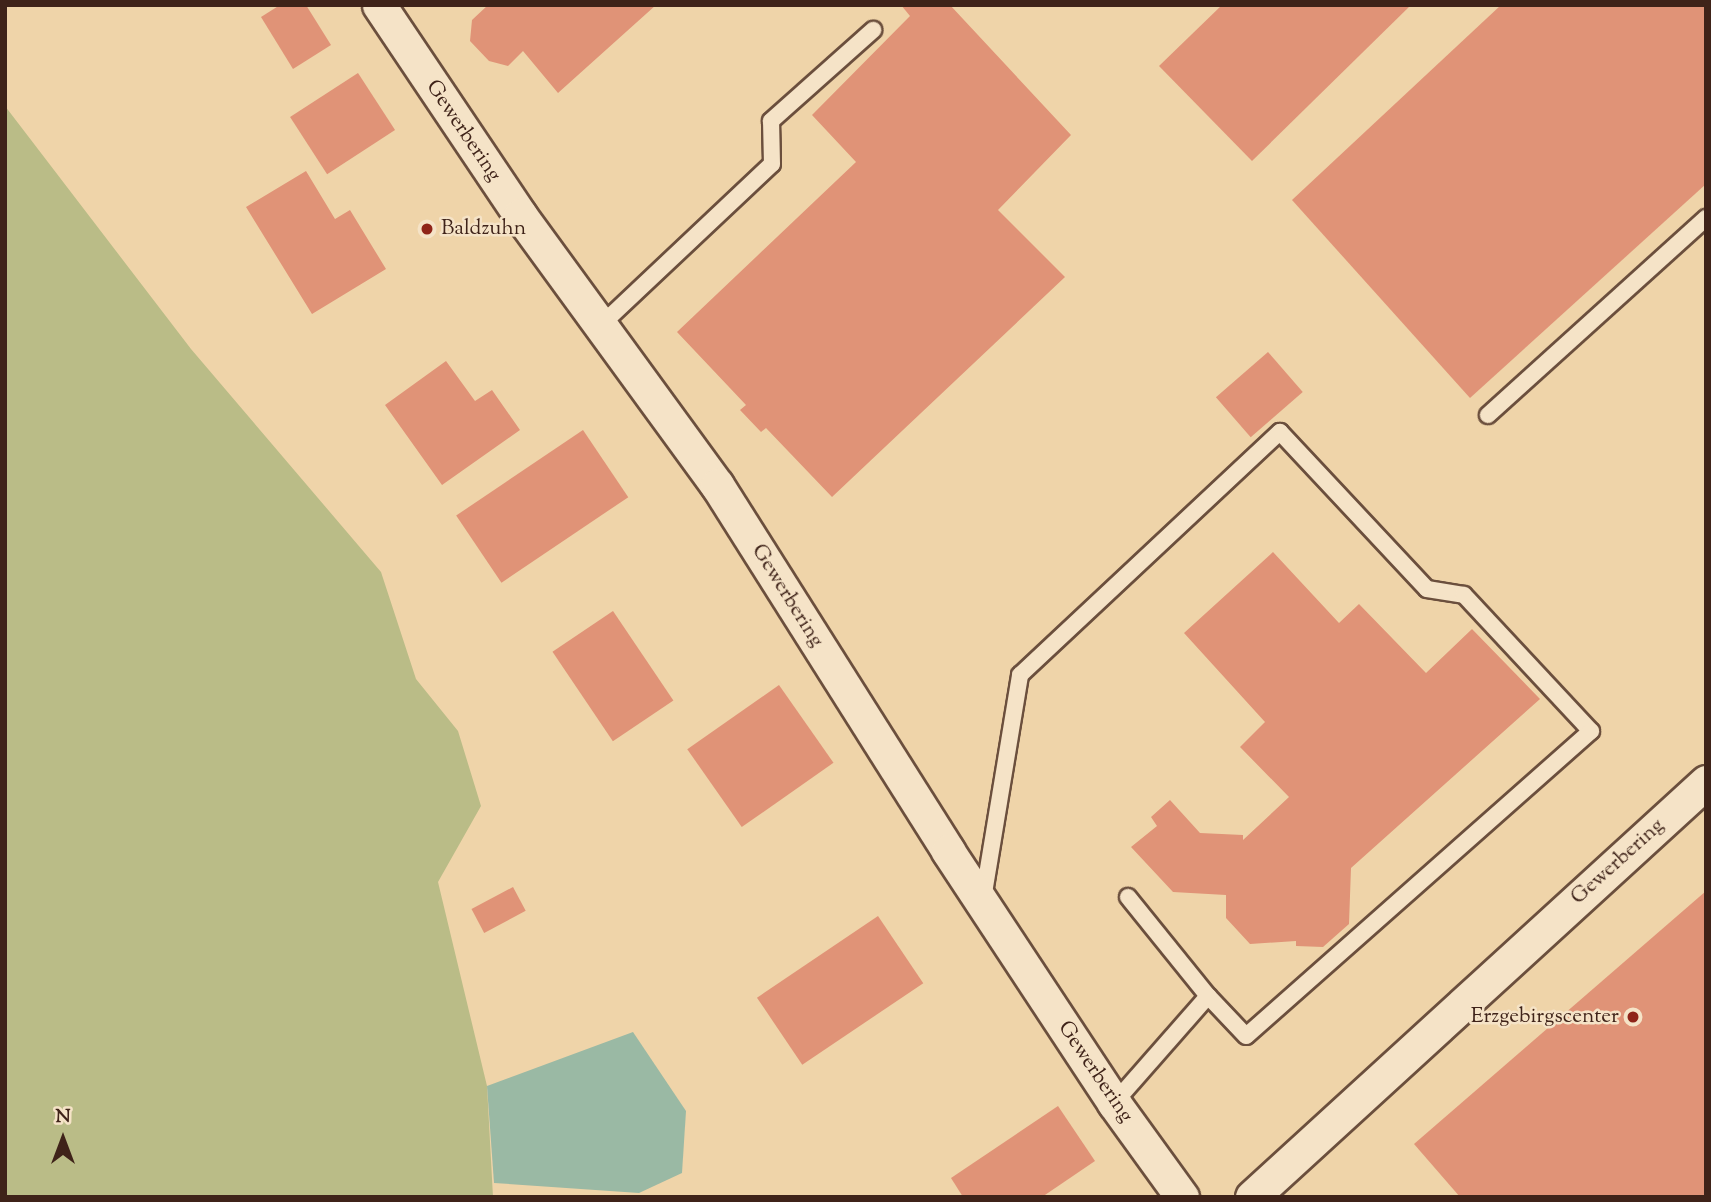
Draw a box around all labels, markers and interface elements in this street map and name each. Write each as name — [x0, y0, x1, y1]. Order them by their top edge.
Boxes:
street label: Gewerbering — [420, 76, 506, 186]
place label: Baldzuhn — [441, 216, 526, 242]
marker: Baldzuhn — [419, 221, 435, 237]
street label: Gewerbering — [745, 540, 829, 652]
street label: Gewerbering — [1566, 814, 1670, 910]
place label: Erzgebirgscenter — [1471, 1004, 1619, 1030]
marker: Erzgebirgscenter — [1625, 1009, 1641, 1025]
street label: Gewerbering — [1052, 1017, 1138, 1127]
north arrow — [28, 1104, 98, 1174]
text: N — [55, 1104, 71, 1131]

